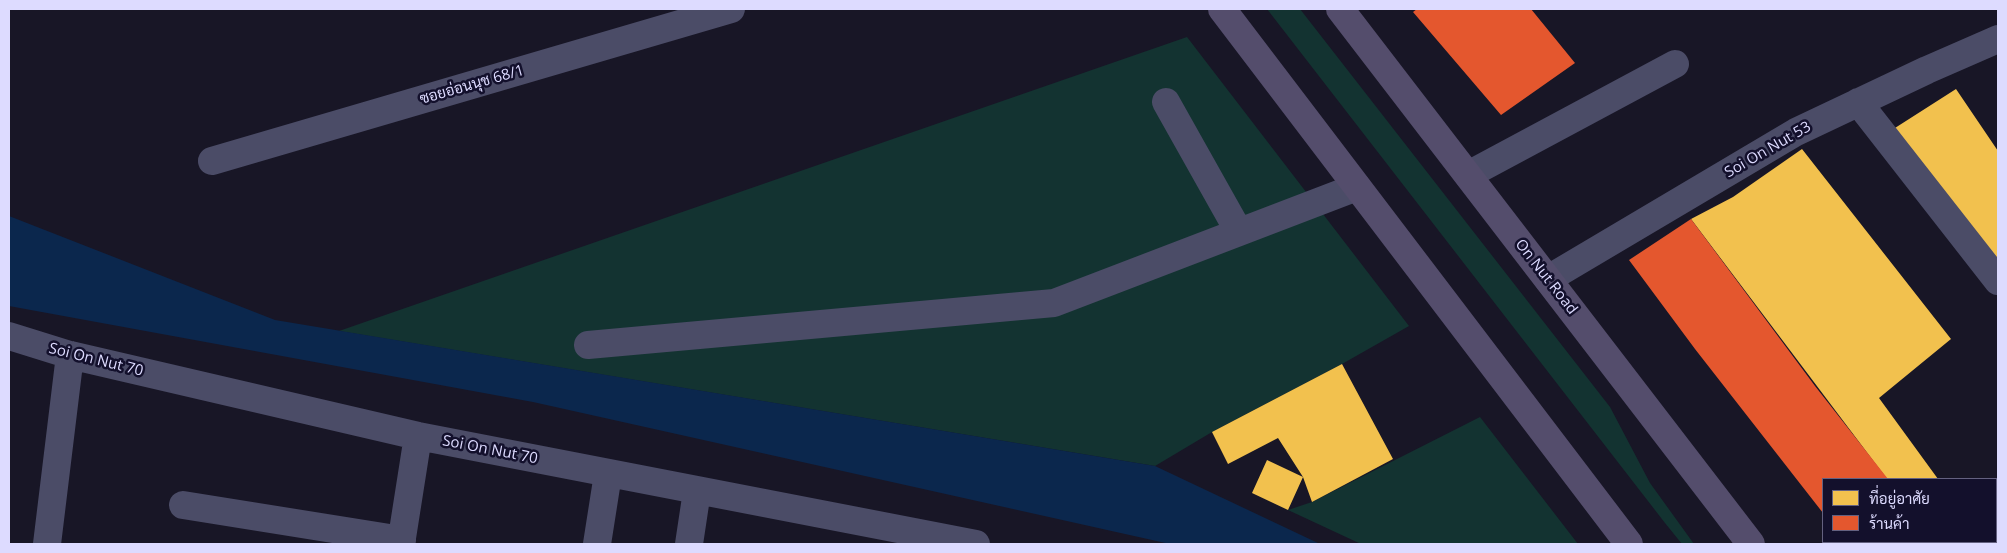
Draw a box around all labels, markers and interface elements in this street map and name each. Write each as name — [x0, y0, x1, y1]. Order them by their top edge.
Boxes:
street label: ซอยอ่อนนุช 68/1 — [418, 62, 526, 108]
street label: Soi On Nut 53 — [1722, 118, 1814, 182]
street label: On Nut Road — [1511, 236, 1581, 318]
street label: Soi On Nut 70 — [47, 340, 145, 380]
street label: Soi On Nut 70 — [441, 432, 539, 468]
legend — [1822, 478, 1997, 543]
text: ที่อยู่อาศัย — [1869, 488, 1930, 508]
text: ร้านค้า — [1869, 513, 1909, 533]

